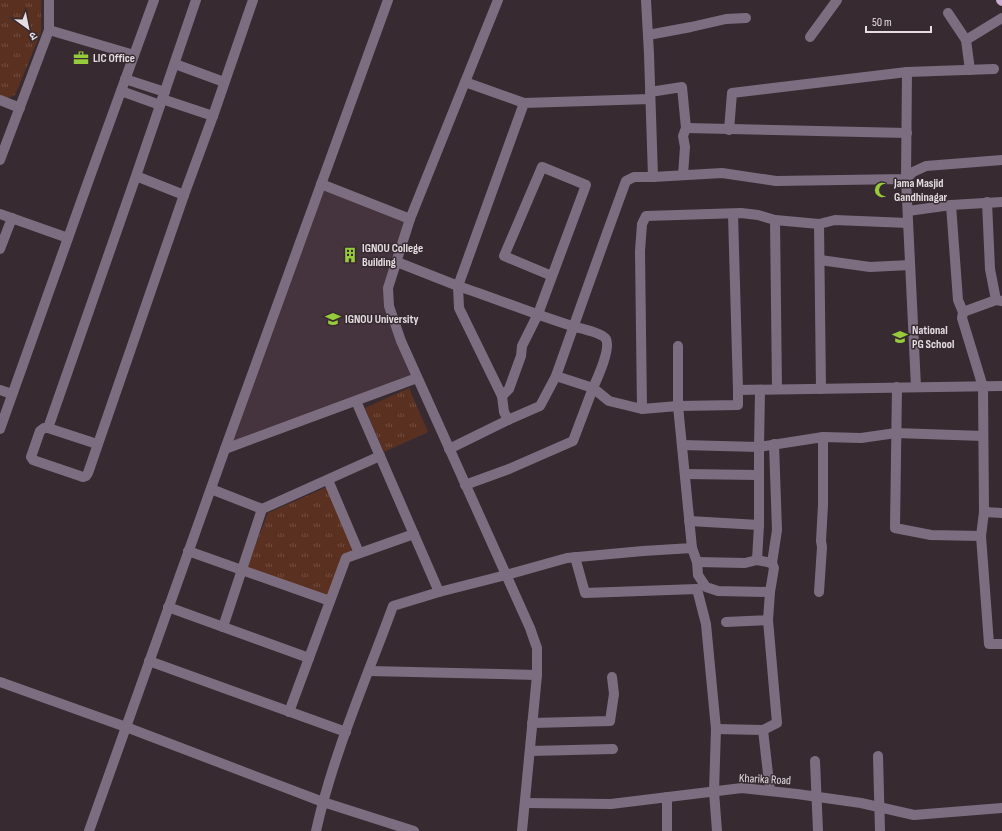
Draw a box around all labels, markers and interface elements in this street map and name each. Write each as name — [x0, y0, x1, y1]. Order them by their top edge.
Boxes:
north arrow — [8, 8, 48, 48]
scale bar — [866, 8, 931, 34]
text: 50 m — [872, 15, 892, 30]
text: उ — [26, 29, 39, 43]
office icon: LIC Office — [72, 49, 90, 67]
place label: LIC Office — [93, 51, 135, 66]
place label: Jama Masjid Gandhinagar — [893, 176, 948, 205]
mosque icon: Jama Masjid Gandhinagar — [873, 181, 891, 199]
place label: IGNOU College Building — [362, 241, 423, 270]
building icon: IGNOU College Building — [341, 246, 359, 264]
school or university icon: IGNOU University — [324, 310, 342, 328]
place label: IGNOU University — [345, 312, 419, 327]
place label: National PG School — [912, 323, 954, 352]
school or university icon: National PG School — [891, 328, 909, 346]
street label: Kharika Road — [739, 771, 791, 788]

